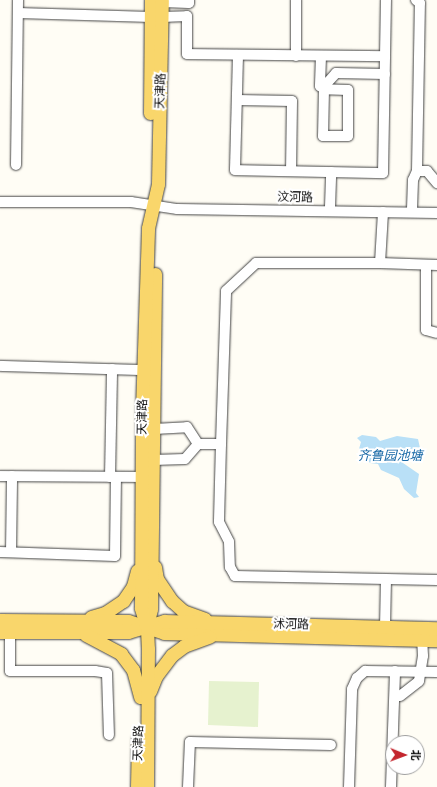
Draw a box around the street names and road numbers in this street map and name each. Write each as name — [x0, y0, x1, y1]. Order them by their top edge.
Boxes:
street label: 天津路 — [152, 73, 168, 109]
street label: 汶河路 — [277, 189, 313, 205]
street label: 天津路 — [134, 399, 150, 435]
street label: 沭河路 — [273, 616, 309, 632]
street label: 天津路 — [130, 725, 146, 761]

